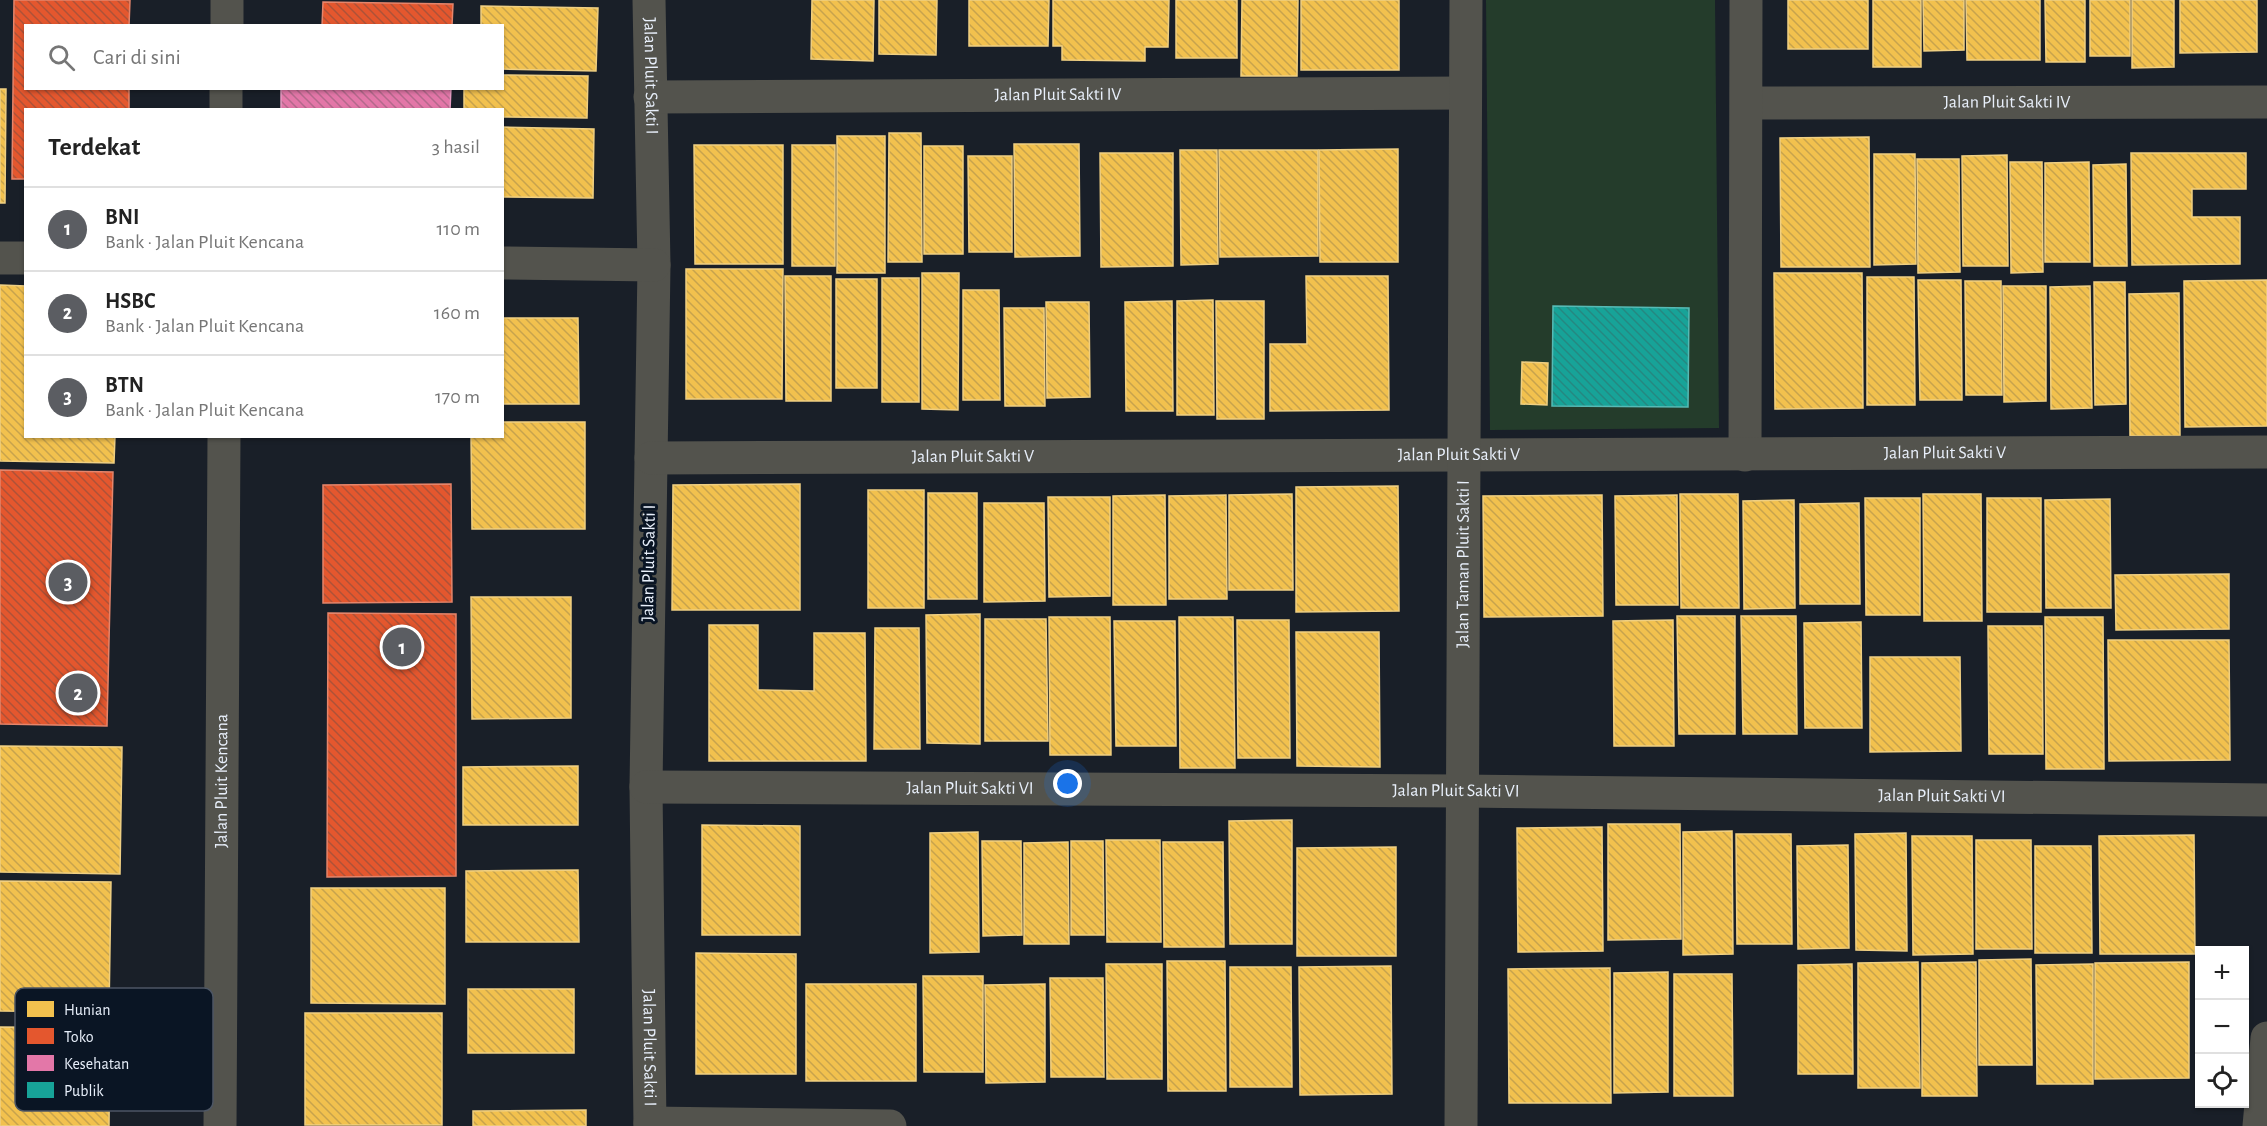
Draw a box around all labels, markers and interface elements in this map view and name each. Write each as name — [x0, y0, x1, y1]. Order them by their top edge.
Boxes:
street label: Jalan Pluit Sakti I — [640, 17, 661, 135]
search box — [24, 24, 504, 90]
icon: search — [45, 41, 78, 74]
text: Cari di sini — [93, 46, 181, 68]
street label: Jalan Pluit Sakti IV — [994, 86, 1122, 104]
street label: Jalan Pluit Sakti IV — [1943, 93, 2071, 112]
text: Terdekat — [48, 134, 140, 160]
text: 3 hasil — [432, 137, 480, 157]
text: BNI — [105, 206, 140, 228]
text: 1 — [64, 219, 71, 239]
text: 110 m — [436, 219, 480, 239]
text: Bank · Jalan Pluit Kencana — [105, 232, 304, 252]
text: HSBC — [105, 290, 155, 312]
text: 2 — [63, 303, 72, 323]
text: 160 m — [434, 303, 480, 323]
text: Bank · Jalan Pluit Kencana — [105, 316, 304, 336]
text: BTN — [105, 374, 144, 396]
text: 3 — [63, 387, 72, 407]
text: 170 m — [435, 387, 480, 407]
text: Bank · Jalan Pluit Kencana — [105, 400, 304, 420]
street label: Jalan Pluit Sakti V — [1884, 444, 2007, 462]
street label: Jalan Pluit Sakti V — [1398, 446, 1521, 464]
street label: Jalan Pluit Sakti V — [912, 448, 1035, 466]
street label: Jalan Taman Pluit Sakti I — [1454, 480, 1473, 648]
street label: Jalan Pluit Sakti I — [639, 504, 659, 622]
pin: 3 — [48, 560, 88, 604]
pin: 1 — [382, 624, 422, 670]
pin: 2 — [58, 670, 98, 716]
street label: Jalan Pluit Kencana — [213, 714, 231, 848]
your location — [1053, 769, 1082, 798]
street label: Jalan Pluit Sakti VI — [906, 779, 1034, 798]
street label: Jalan Pluit Sakti VI — [1392, 782, 1520, 801]
street label: Jalan Pluit Sakti VI — [1878, 787, 2006, 806]
map controls — [2195, 946, 2249, 1108]
button: + — [2195, 946, 2249, 1000]
legend — [15, 988, 213, 1111]
street label: Jalan Pluit Sakti I — [639, 989, 659, 1107]
button: − — [2195, 1000, 2249, 1054]
text: Hunian — [64, 1002, 110, 1018]
text: Toko — [64, 1029, 94, 1045]
button: locate — [2195, 1054, 2249, 1108]
text: Kesehatan — [64, 1056, 129, 1072]
text: Publik — [64, 1083, 104, 1099]

